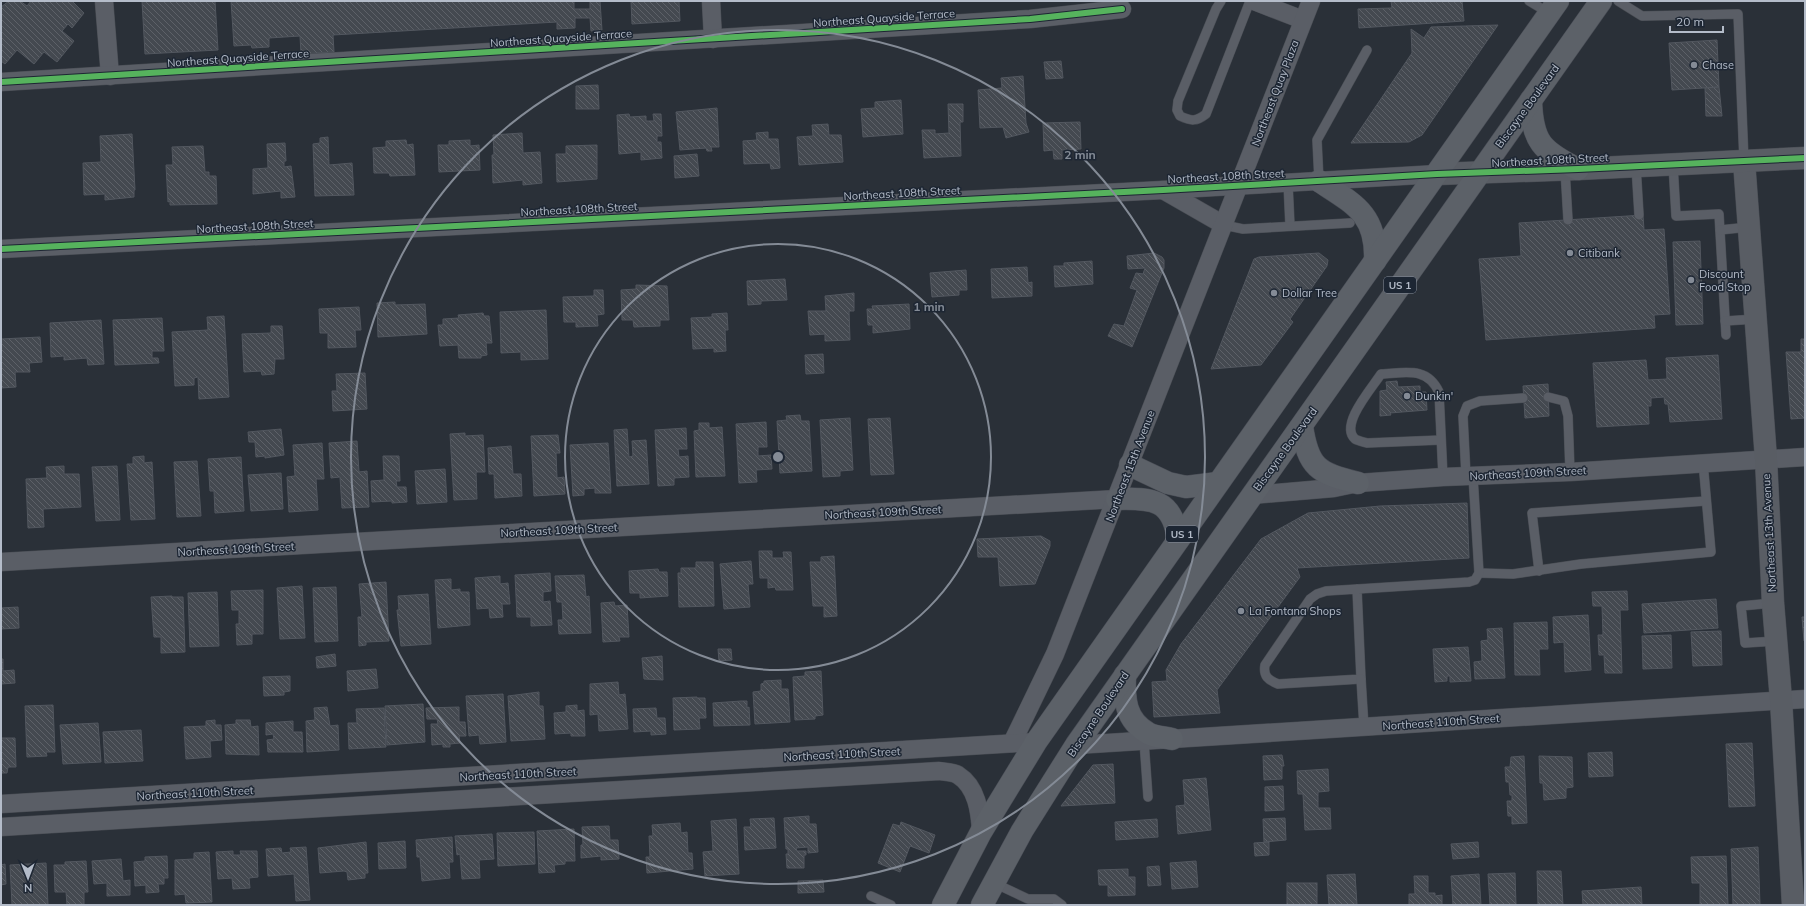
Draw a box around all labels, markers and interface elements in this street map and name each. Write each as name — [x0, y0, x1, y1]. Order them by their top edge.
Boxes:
street label: Northeast Quayside Terrace — [813, 6, 955, 30]
scale bar — [1670, 8, 1723, 34]
text: 20 m — [1676, 14, 1704, 29]
street label: Northeast Quayside Terrace — [490, 26, 632, 50]
street label: Northeast Quay Plaza — [1248, 38, 1302, 148]
street label: Northeast Quayside Terrace — [167, 46, 309, 70]
place label: Chase — [1702, 58, 1734, 72]
marker: Chase — [1689, 60, 1699, 70]
street label: Biscayne Boulevard — [1492, 61, 1562, 151]
text: 2 min — [1064, 147, 1096, 162]
street label: Northeast 108th Street — [1491, 150, 1609, 170]
street label: Northeast 108th Street — [1167, 166, 1285, 186]
street label: Northeast 108th Street — [843, 183, 961, 203]
street label: Northeast 108th Street — [520, 199, 638, 219]
street label: Northeast 108th Street — [196, 216, 314, 236]
place label: Citibank — [1578, 246, 1620, 260]
marker: Citibank — [1565, 248, 1575, 258]
place label: Discount Food Stop — [1699, 267, 1751, 294]
marker: Discount Food Stop — [1686, 275, 1696, 285]
road number: US 1 — [1384, 277, 1416, 293]
place label: Dollar Tree — [1282, 286, 1337, 300]
marker: Dollar Tree — [1269, 288, 1279, 298]
text: 1 min — [913, 299, 945, 314]
place label: Dunkin' — [1415, 389, 1453, 403]
marker: Dunkin' — [1402, 391, 1412, 401]
street label: Biscayne Boulevard — [1250, 404, 1320, 494]
street label: Northeast 15th Avenue — [1102, 408, 1158, 524]
centre of rings — [771, 450, 785, 464]
street label: Northeast 109th Street — [1469, 463, 1587, 483]
street label: Northeast 13th Avenue — [1759, 473, 1779, 593]
street label: Northeast 109th Street — [824, 502, 942, 522]
street label: Northeast 109th Street — [500, 520, 618, 540]
road number: US 1 — [1166, 526, 1198, 542]
street label: Northeast 109th Street — [177, 539, 295, 559]
place label: La Fontana Shops — [1249, 604, 1341, 618]
marker: La Fontana Shops — [1236, 606, 1246, 616]
street label: Biscayne Boulevard — [1064, 669, 1132, 759]
street label: Northeast 110th Street — [1382, 711, 1500, 733]
street label: Northeast 110th Street — [783, 744, 901, 764]
street label: Northeast 110th Street — [459, 764, 577, 784]
street label: Northeast 110th Street — [136, 783, 254, 803]
north arrow — [8, 858, 48, 898]
text: N — [24, 881, 32, 895]

